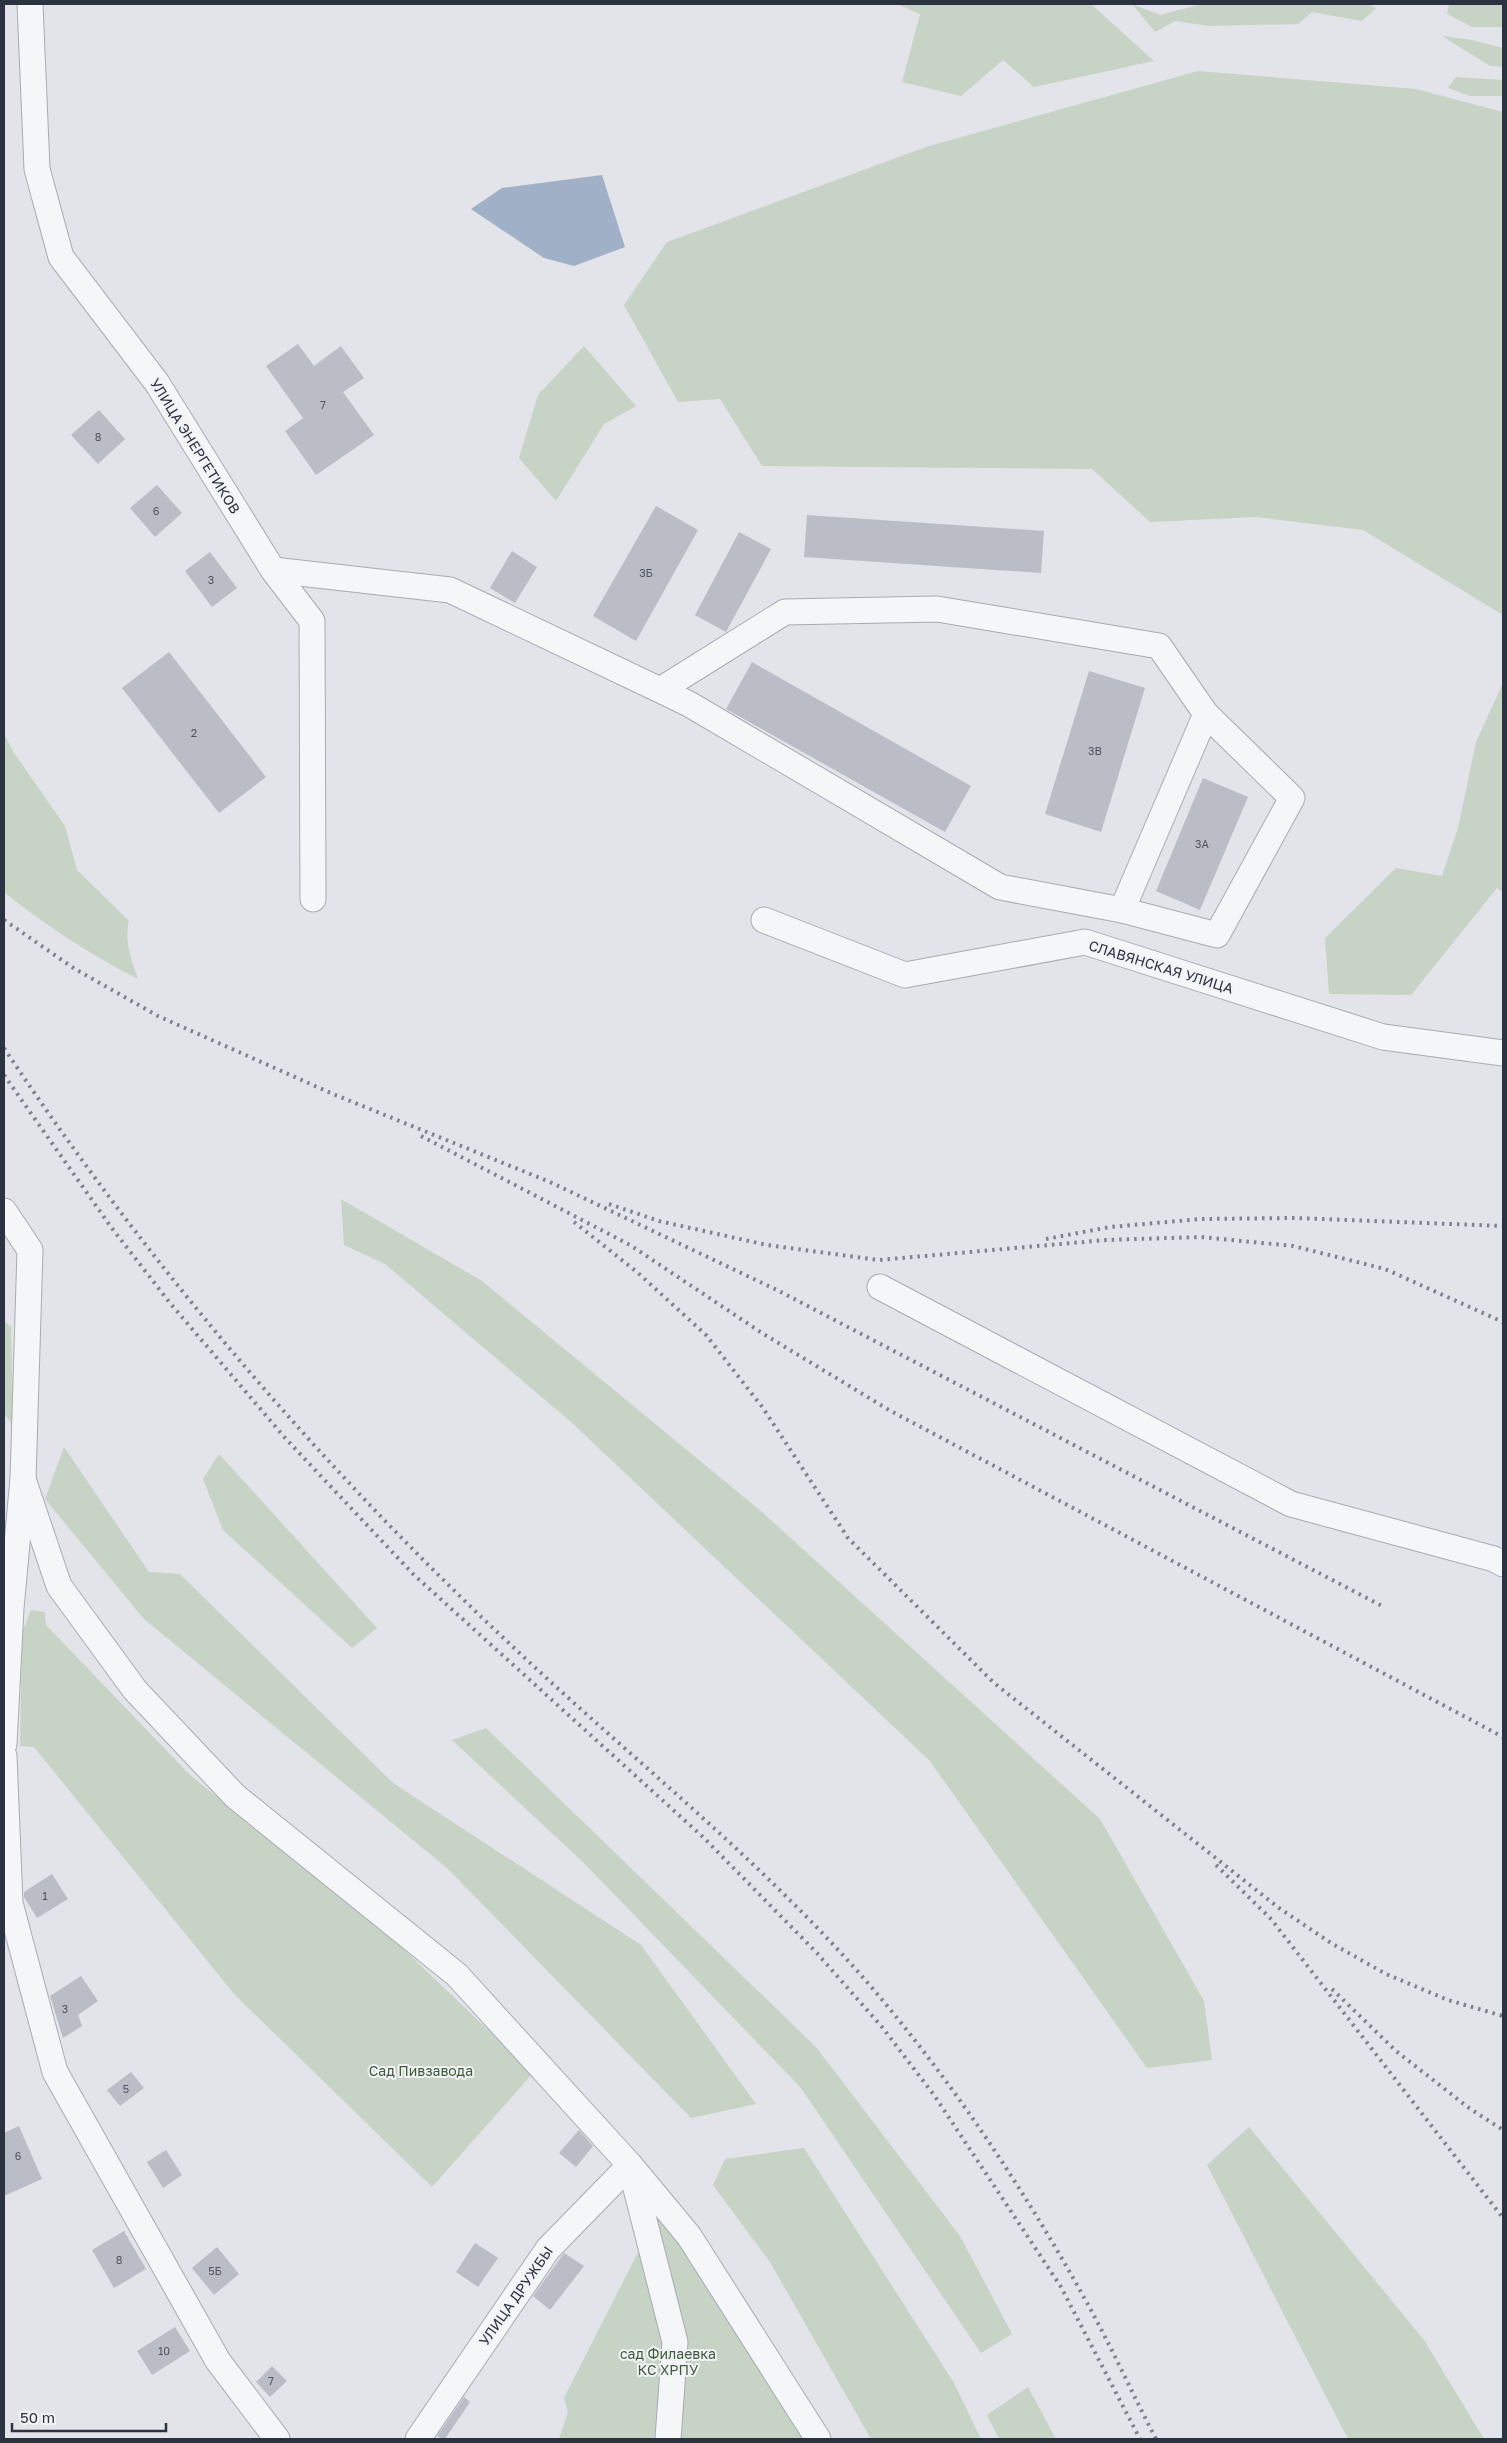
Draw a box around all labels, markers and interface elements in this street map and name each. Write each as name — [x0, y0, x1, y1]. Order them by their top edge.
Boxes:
street label: УЛИЦА ЭНЕРГЕТИКОВ — [147, 375, 244, 516]
house number: 7 — [320, 398, 326, 411]
house number: 8 — [95, 430, 102, 443]
house number: 6 — [153, 504, 160, 517]
house number: 3Б — [639, 566, 653, 579]
house number: 3 — [208, 573, 214, 586]
house number: 2 — [191, 726, 197, 739]
house number: 3В — [1088, 744, 1102, 757]
house number: 3А — [1195, 837, 1210, 850]
street label: СЛАВЯНСКАЯ УЛИЦА — [1087, 936, 1236, 997]
house number: 1 — [42, 1889, 48, 1902]
house number: 3 — [62, 2002, 68, 2015]
park label: Сад Пивзавода — [369, 2062, 473, 2079]
house number: 5 — [123, 2082, 129, 2095]
house number: 6 — [15, 2149, 22, 2162]
street label: УЛИЦА ДРУЖБЫ — [475, 2243, 556, 2349]
house number: 8 — [116, 2253, 123, 2266]
house number: 5Б — [208, 2264, 222, 2277]
house number: 10 — [158, 2344, 170, 2357]
park label: сад Филаевка КС ХРПУ — [620, 2345, 716, 2378]
house number: 7 — [268, 2374, 274, 2387]
scale bar — [12, 2400, 166, 2432]
text: 50 m — [20, 2408, 55, 2426]

